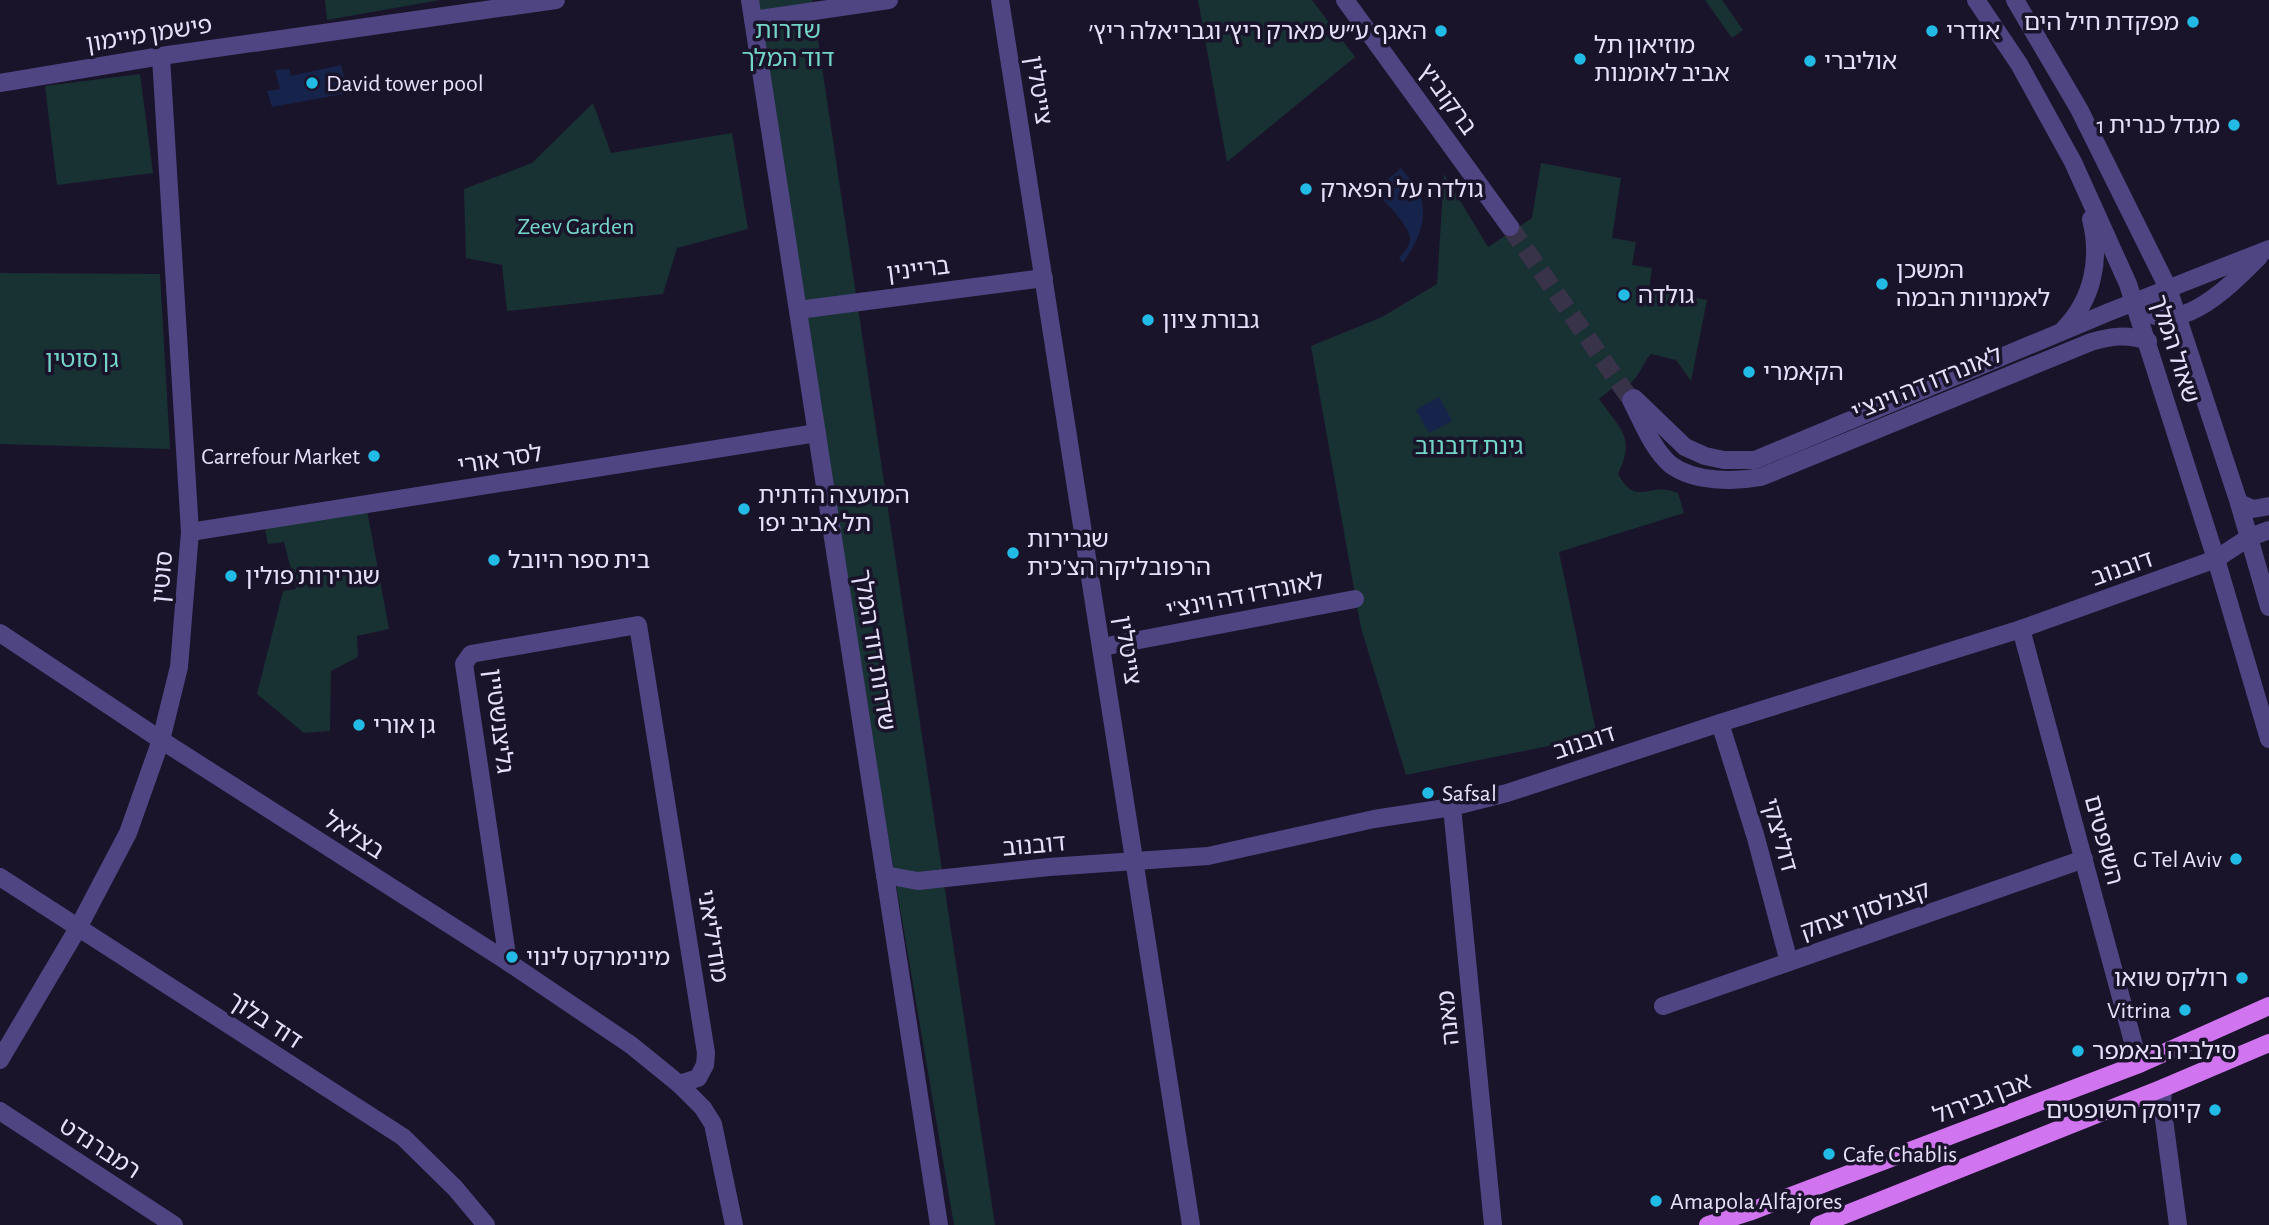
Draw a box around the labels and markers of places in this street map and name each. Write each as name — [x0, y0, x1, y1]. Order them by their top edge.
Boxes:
place label: מפקדת חיל הים — [2024, 11, 2179, 35]
marker: מפקדת חיל הים — [2185, 14, 2201, 30]
place label: האגף ע״ש מארק ריץ׳ וגבריאלה ריץ׳ — [1089, 20, 1427, 44]
place label: אודרי — [1946, 20, 2000, 44]
marker: האגף ע״ש מארק ריץ׳ וגבריאלה ריץ׳ — [1433, 23, 1449, 39]
marker: אודרי — [1924, 23, 1940, 39]
place label: מוזיאון תל אביב לאומנות — [1594, 34, 1730, 86]
place label: אוליברי — [1824, 50, 1897, 74]
marker: מוזיאון תל אביב לאומנות — [1572, 51, 1588, 67]
marker: אוליברי — [1802, 53, 1818, 69]
place label: David tower pool — [326, 72, 484, 96]
marker: David tower pool — [304, 75, 320, 91]
place label: מגדל כנרית 1 — [2096, 114, 2220, 138]
marker: מגדל כנרית 1 — [2226, 117, 2242, 133]
place label: גולדה על הפארק — [1320, 178, 1483, 202]
marker: גולדה על הפארק — [1298, 181, 1314, 197]
place label: המשכן לאמנויות הבמה — [1896, 259, 2050, 311]
marker: המשכן לאמנויות הבמה — [1874, 276, 1890, 292]
place label: גולדה — [1638, 284, 1694, 308]
marker: גולדה — [1616, 287, 1632, 303]
place label: גבורת ציון — [1162, 309, 1259, 333]
marker: גבורת ציון — [1140, 312, 1156, 328]
place label: הקאמרי — [1763, 361, 1844, 385]
marker: הקאמרי — [1741, 364, 1757, 380]
place label: Carrefour Market — [201, 445, 360, 469]
marker: Carrefour Market — [366, 448, 382, 464]
place label: המועצה הדתית תל אביב יפו — [758, 484, 910, 536]
marker: המועצה הדתית תל אביב יפו — [736, 501, 752, 517]
place label: שגרירות הרפובליקה הצ'כית — [1027, 528, 1211, 580]
marker: שגרירות הרפובליקה הצ'כית — [1005, 545, 1021, 561]
place label: בית ספר היובל — [508, 549, 650, 573]
marker: בית ספר היובל — [486, 552, 502, 568]
place label: שגרירות פולין — [245, 565, 380, 589]
marker: שגרירות פולין — [223, 568, 239, 584]
place label: גן אורי — [373, 714, 436, 738]
marker: גן אורי — [351, 717, 367, 733]
place label: Safsal — [1442, 782, 1497, 806]
marker: Safsal — [1420, 785, 1436, 801]
place label: G Tel Aviv — [2133, 848, 2222, 872]
marker: G Tel Aviv — [2228, 851, 2244, 867]
place label: מינימרקט לינוי — [526, 946, 670, 970]
marker: מינימרקט לינוי — [504, 949, 520, 965]
place label: רולקס שואו — [2114, 967, 2228, 991]
marker: רולקס שואו — [2234, 970, 2250, 986]
place label: Vitrina — [2107, 999, 2171, 1023]
marker: Vitrina — [2177, 1002, 2193, 1018]
place label: סילביה באמפר — [2092, 1040, 2236, 1064]
marker: סילביה באמפר — [2070, 1043, 2086, 1059]
place label: קיוסק השופטים — [2046, 1099, 2201, 1123]
marker: קיוסק השופטים — [2207, 1102, 2223, 1118]
place label: Cafe Chablis — [1843, 1143, 1957, 1167]
marker: Cafe Chablis — [1821, 1146, 1837, 1162]
place label: Amapola Alfajores — [1670, 1190, 1842, 1214]
marker: Amapola Alfajores — [1648, 1193, 1664, 1209]

